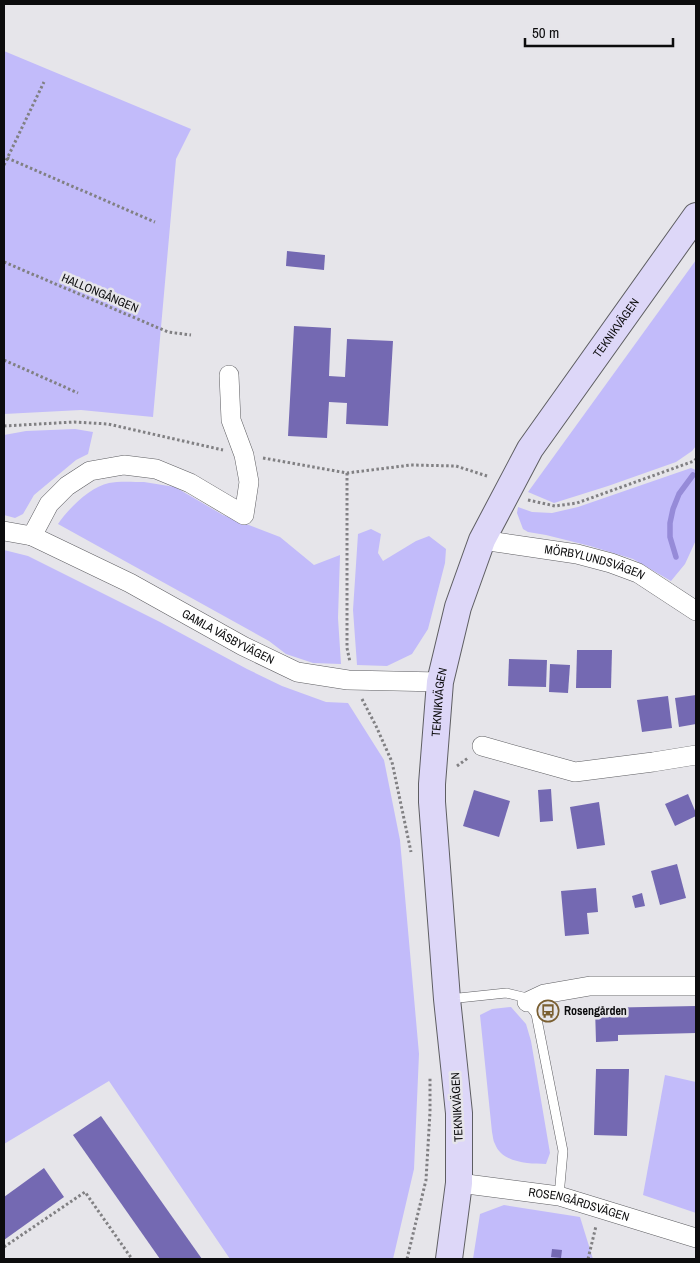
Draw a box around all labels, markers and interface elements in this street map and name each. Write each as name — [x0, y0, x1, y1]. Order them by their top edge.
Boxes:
scale bar — [525, 15, 672, 47]
text: 50 m — [532, 22, 559, 43]
street label: HALLONGÅNGEN — [59, 270, 141, 316]
street label: TEKNIKVÄGEN — [590, 295, 643, 361]
street label: MÖRBYLUNDSVÄGEN — [544, 541, 648, 583]
street label: GAMLA VÄSBYVÄGEN — [179, 605, 277, 668]
street label: TEKNIKVÄGEN — [428, 666, 451, 737]
bus stop icon: Rosengården — [536, 999, 560, 1023]
place label: Rosengården — [564, 1003, 627, 1019]
street label: TEKNIKVÄGEN — [447, 1072, 467, 1142]
street label: ROSENGÅRDSVÄGEN — [527, 1184, 631, 1225]

